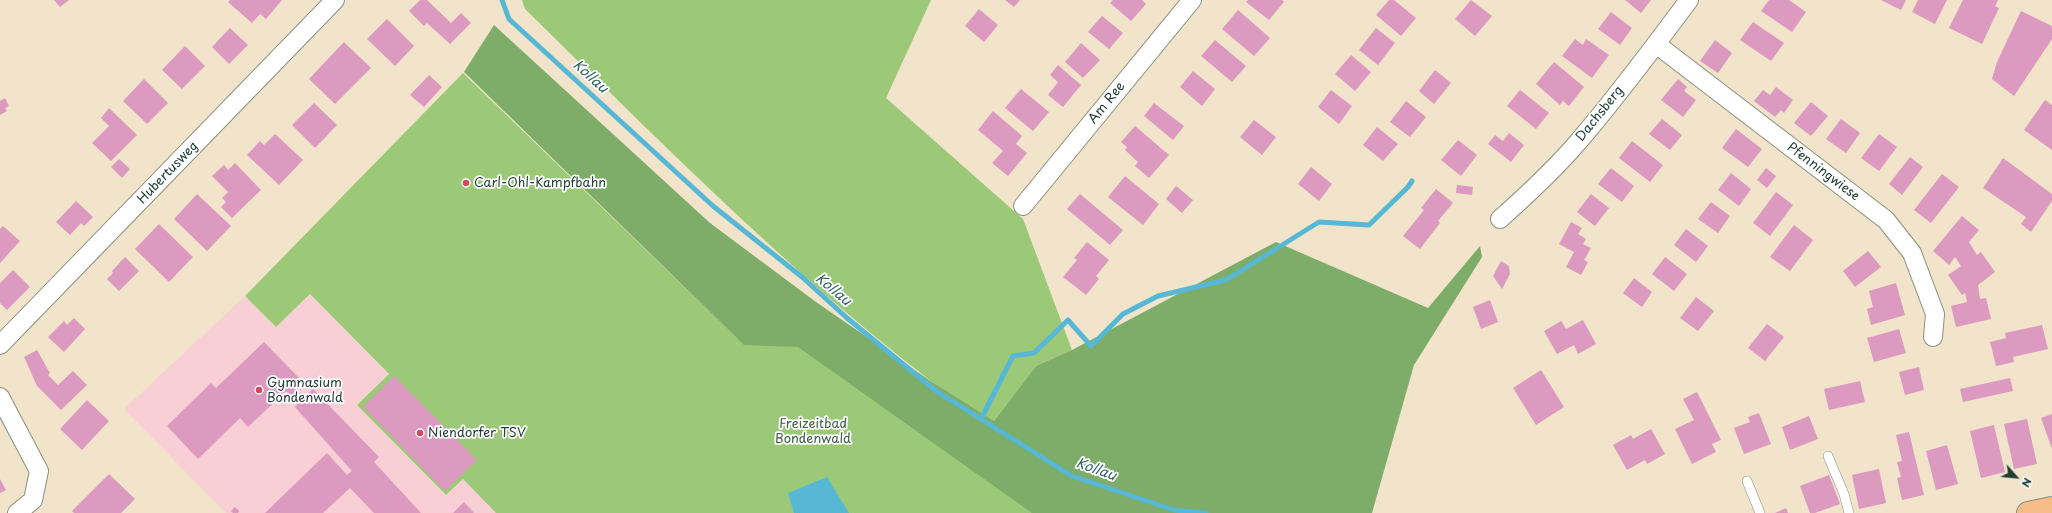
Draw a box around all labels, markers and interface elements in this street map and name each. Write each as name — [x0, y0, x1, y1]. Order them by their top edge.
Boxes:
water label: Kollau — [569, 57, 611, 97]
street label: Am Ree — [1085, 79, 1129, 127]
street label: Dachsberg — [1573, 83, 1627, 145]
street label: Hubertusweg — [134, 139, 202, 207]
street label: Pfenningwiese — [1784, 140, 1862, 204]
place label: Carl-Ohl-Kampfbahn — [474, 175, 606, 191]
marker: Carl-Ohl-Kampfbahn — [461, 178, 471, 188]
water label: Kollau — [812, 270, 854, 310]
place label: Gymnasium Bondenwald — [267, 375, 343, 406]
marker: Gymnasium Bondenwald — [254, 385, 264, 395]
park label: Freizeitbad Bondenwald — [775, 416, 851, 447]
place label: Niendorfer TSV — [428, 425, 526, 441]
marker: Niendorfer TSV — [415, 428, 425, 438]
water label: Kollau — [1074, 455, 1118, 485]
north arrow — [1996, 457, 2036, 497]
text: N — [2018, 475, 2037, 490]

